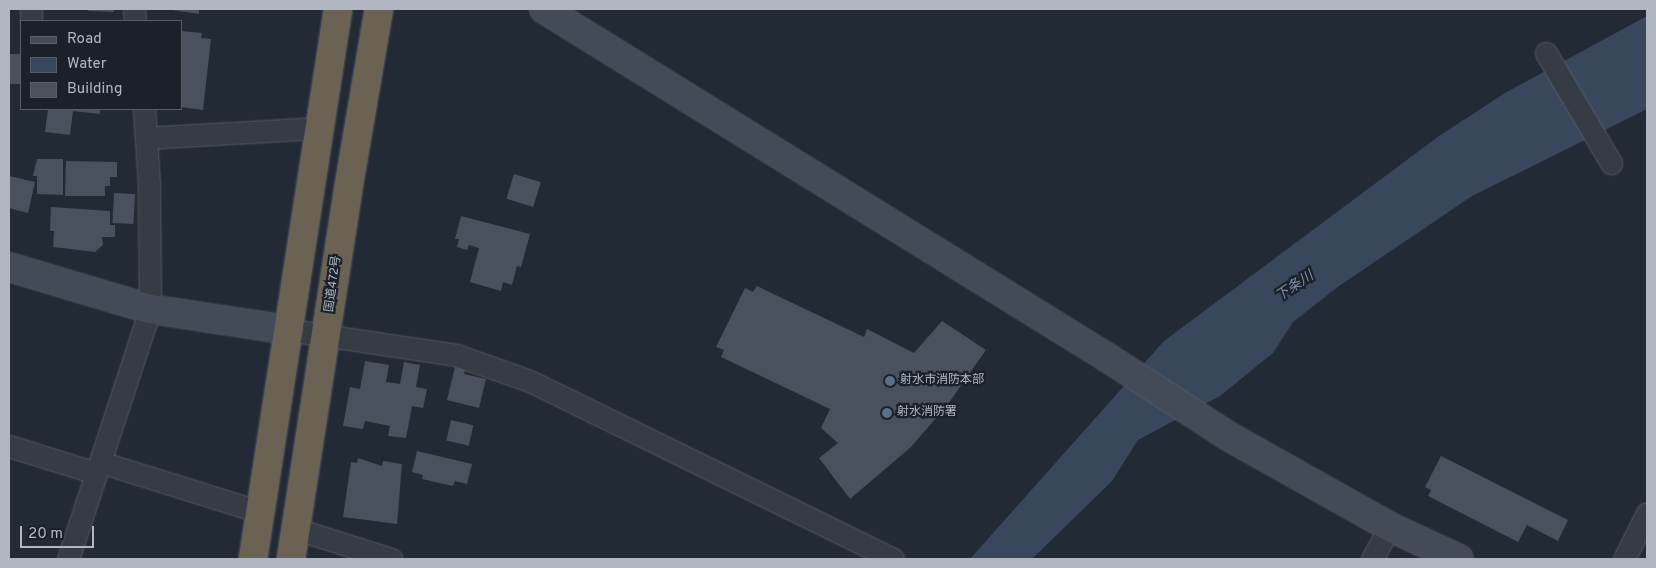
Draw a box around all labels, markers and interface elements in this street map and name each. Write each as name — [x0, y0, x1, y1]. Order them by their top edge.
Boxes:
legend — [20, 20, 182, 110]
text: Road — [67, 30, 102, 49]
text: Water — [67, 55, 106, 74]
text: Building — [67, 80, 122, 99]
street label: 国道472号 — [323, 255, 345, 313]
water label: 下条川 — [1273, 268, 1317, 306]
place label: 射水市消防本部 — [900, 374, 984, 388]
marker: 射水市消防本部 — [884, 375, 896, 387]
place label: 射水消防署 — [897, 406, 957, 420]
marker: 射水消防署 — [881, 407, 893, 419]
scale bar — [22, 516, 96, 548]
text: 20 m — [28, 525, 63, 544]

